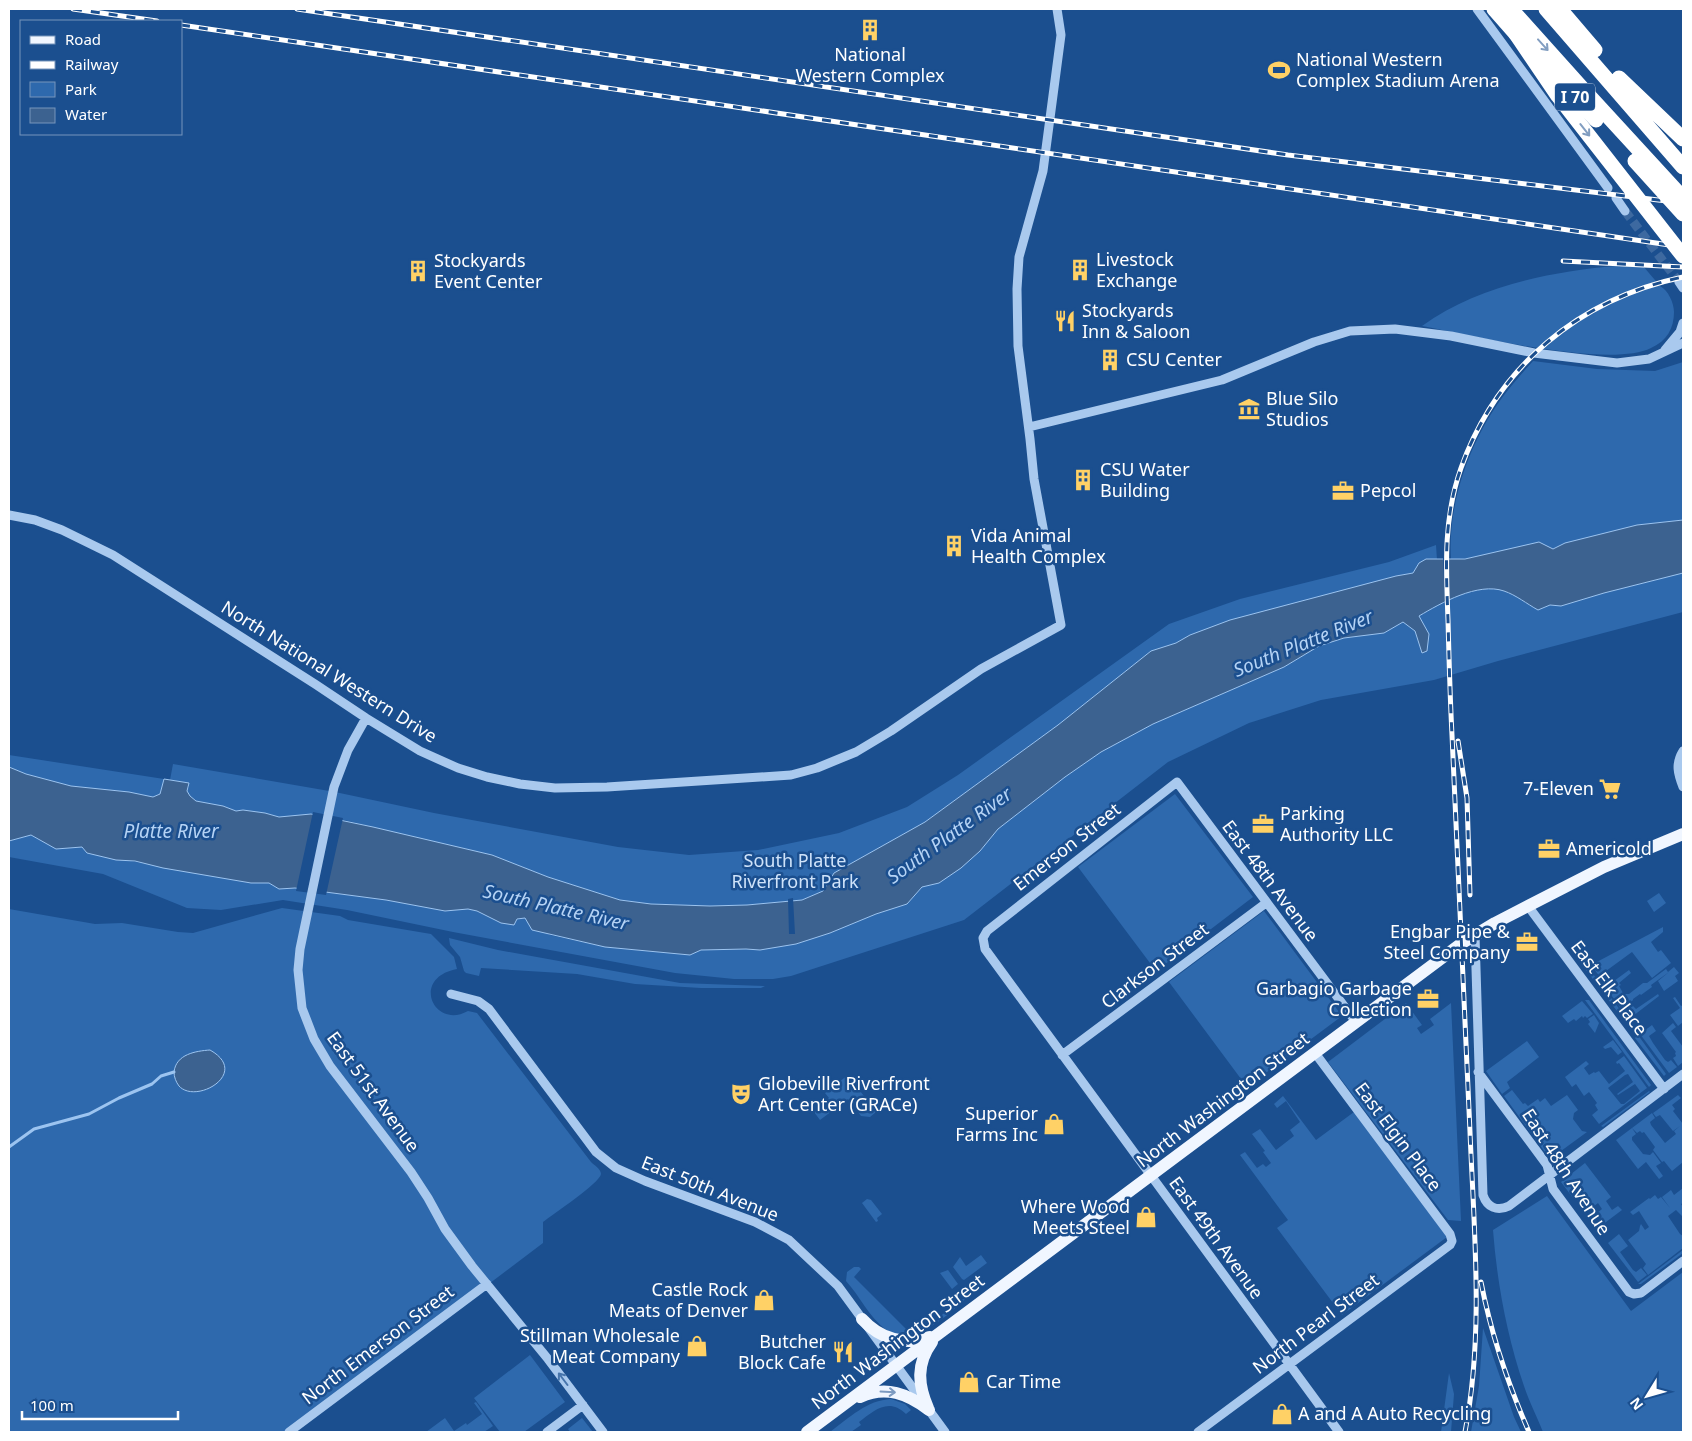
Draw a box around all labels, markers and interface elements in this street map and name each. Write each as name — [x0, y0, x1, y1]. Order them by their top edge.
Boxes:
building icon: National Western Complex — [857, 17, 883, 43]
legend — [20, 20, 182, 135]
text: Road — [65, 29, 101, 49]
one-way arrow — [1537, 39, 1549, 52]
place label: National Western Complex — [795, 42, 945, 87]
place label: National Western Complex Stadium Arena — [1296, 47, 1500, 92]
text: Railway — [65, 54, 119, 74]
sports icon: National Western Complex Stadium Arena — [1266, 57, 1292, 83]
text: Park — [65, 79, 97, 99]
road number: I 70 — [1555, 84, 1595, 110]
text: Water — [65, 104, 107, 124]
one-way arrow — [1580, 123, 1591, 136]
place label: Livestock Exchange — [1096, 247, 1177, 292]
place label: Stockyards Event Center — [434, 248, 543, 293]
building icon: Livestock Exchange — [1067, 257, 1093, 283]
building icon: Stockyards Event Center — [405, 258, 431, 284]
place label: Stockyards Inn & Saloon — [1082, 298, 1190, 343]
restaurant icon: Stockyards Inn & Saloon — [1052, 308, 1078, 334]
building icon: CSU Center — [1097, 347, 1123, 373]
place label: CSU Center — [1126, 347, 1222, 371]
place label: Blue Silo Studios — [1266, 386, 1338, 431]
museum icon: Blue Silo Studios — [1236, 396, 1262, 422]
place label: CSU Water Building — [1100, 457, 1190, 502]
building icon: CSU Water Building — [1070, 467, 1096, 493]
office icon: Pepcol — [1330, 478, 1356, 504]
place label: Pepcol — [1360, 478, 1416, 502]
place label: Vida Animal Health Complex — [971, 523, 1106, 568]
building icon: Vida Animal Health Complex — [941, 533, 967, 559]
street label: North National Western Drive — [217, 595, 442, 748]
water label: South Platte River — [1229, 603, 1378, 683]
place label: 7-Eleven — [1523, 776, 1594, 800]
supermarket icon: 7-Eleven — [1597, 776, 1623, 802]
water label: South Platte River — [881, 780, 1018, 889]
street label: Emerson Street — [1008, 796, 1125, 896]
place label: Parking Authority LLC — [1280, 801, 1393, 846]
office icon: Parking Authority LLC — [1250, 811, 1276, 837]
street label: East 48th Avenue — [1217, 815, 1324, 946]
water label: Platte River — [123, 818, 220, 844]
office icon: Americold — [1536, 836, 1562, 862]
place label: Americold — [1566, 836, 1652, 860]
park label: South Platte Riverfront Park — [731, 848, 859, 893]
water label: South Platte River — [481, 878, 633, 937]
street label: Clarkson Street — [1096, 917, 1213, 1014]
place label: Engbar Pipe & Steel Company — [1383, 919, 1511, 964]
office icon: Engbar Pipe & Steel Company — [1514, 929, 1540, 955]
street label: East Elk Place — [1566, 935, 1653, 1040]
place label: Garbagio Garbage Collection — [1256, 976, 1412, 1021]
office icon: Garbagio Garbage Collection — [1415, 986, 1441, 1012]
street label: East 51st Avenue — [322, 1026, 426, 1157]
street label: North Washington Street — [1131, 1026, 1314, 1172]
place label: Globeville Riverfront Art Center (GRACe) — [758, 1071, 930, 1116]
street label: East Elgin Place — [1350, 1077, 1448, 1196]
theatre icon: Globeville Riverfront Art Center (GRACe) — [728, 1081, 754, 1107]
place label: Superior Farms Inc — [955, 1101, 1039, 1146]
street label: East 48th Avenue — [1517, 1104, 1617, 1239]
shop icon: Superior Farms Inc — [1041, 1111, 1067, 1137]
street label: East 50th Avenue — [638, 1150, 783, 1227]
street label: East 49th Avenue — [1164, 1171, 1269, 1304]
place label: Where Wood Meets Steel — [1021, 1194, 1130, 1239]
shop icon: Where Wood Meets Steel — [1133, 1204, 1159, 1230]
street label: North Pearl Street — [1247, 1267, 1384, 1379]
street label: North Washington Street — [806, 1268, 989, 1414]
place label: Castle Rock Meats of Denver — [609, 1277, 749, 1322]
street label: North Emerson Street — [297, 1279, 459, 1409]
shop icon: Castle Rock Meats of Denver — [751, 1287, 777, 1313]
place label: Stillman Wholesale Meat Company — [520, 1323, 681, 1368]
place label: Butcher Block Cafe — [738, 1329, 827, 1374]
shop icon: Stillman Wholesale Meat Company — [684, 1333, 710, 1359]
restaurant icon: Butcher Block Cafe — [830, 1339, 856, 1365]
shop icon: Car Time — [956, 1369, 982, 1395]
place label: Car Time — [986, 1369, 1061, 1393]
north arrow — [1622, 1371, 1672, 1421]
one-way arrow — [558, 1373, 569, 1386]
scale bar — [22, 1388, 179, 1420]
one-way arrow — [880, 1388, 896, 1397]
text: N — [1625, 1394, 1647, 1414]
text: 100 m — [30, 1395, 74, 1415]
shop icon: A and A Auto Recycling — [1269, 1401, 1295, 1427]
place label: A and A Auto Recycling — [1298, 1401, 1491, 1425]

